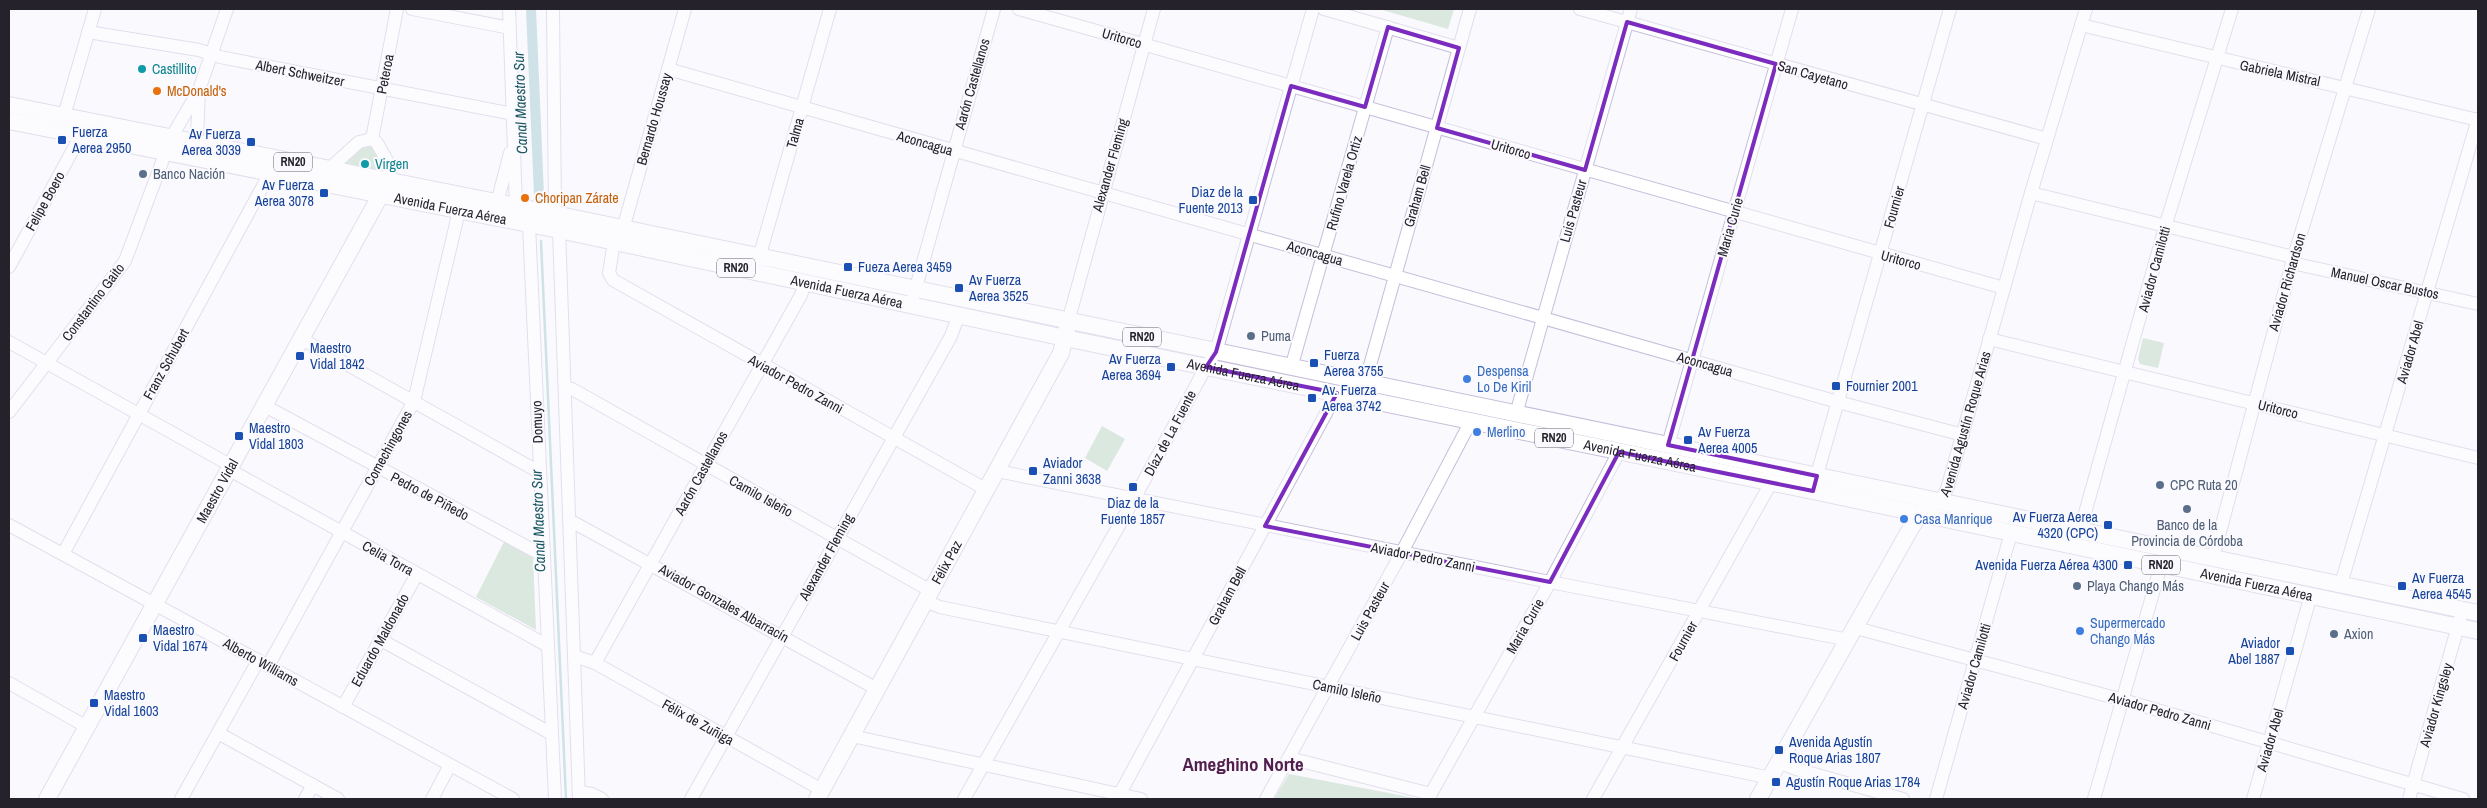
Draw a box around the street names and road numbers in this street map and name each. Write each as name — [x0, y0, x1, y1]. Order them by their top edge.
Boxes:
street label: Uritorco — [1100, 24, 1144, 52]
street label: Aarón Castellanos — [950, 36, 994, 133]
street label: Peteroa — [372, 52, 398, 95]
street label: Albert Schweitzer — [253, 55, 346, 90]
street label: San Cayetano — [1776, 56, 1850, 94]
street label: Gabriela Mistral — [2238, 56, 2322, 90]
street label: Bernardo Houssay — [632, 71, 676, 167]
street label: Talma — [782, 115, 808, 150]
street label: Alexander Fleming — [1088, 116, 1132, 215]
street label: Aconcagua — [894, 126, 956, 160]
street label: Rufino Varela Ortiz — [1322, 133, 1366, 232]
street label: Uritorco — [1489, 135, 1533, 163]
road number: RN20 — [274, 152, 312, 172]
street label: Graham Bell — [1400, 163, 1434, 229]
street label: Felipe Boero — [21, 168, 69, 234]
street label: Luis Pasteur — [1555, 177, 1591, 244]
street label: Fournier — [1879, 184, 1909, 230]
street label: Avenida Fuerza Aérea — [392, 188, 509, 229]
street label: Maria Curie — [1713, 195, 1747, 259]
street label: Aviador Camilotti — [2134, 224, 2174, 315]
street label: Aviador Richardson — [2264, 231, 2310, 334]
street label: Aconcagua — [1284, 236, 1346, 270]
street label: Uritorco — [1879, 246, 1923, 274]
road number: RN20 — [717, 258, 755, 278]
street label: Constantino Gaito — [58, 259, 128, 345]
street label: Manuel Oscar Bustos — [2329, 263, 2441, 303]
street label: Avenida Fuerza Aérea — [788, 271, 905, 312]
street label: Aviador Abel — [2392, 318, 2428, 387]
street label: Franz Schubert — [139, 325, 193, 403]
road number: RN20 — [1123, 328, 1161, 347]
street label: Aconcagua — [1674, 347, 1736, 381]
street label: Avenida Agustín Roque Arias — [1935, 349, 1995, 501]
street label: Aviador Pedro Zanni — [745, 350, 847, 418]
street label: Avenida Fuerza Aérea — [1184, 354, 1302, 395]
street label: Díaz de La Fuente — [1140, 387, 1200, 479]
street label: Uritorco — [2256, 395, 2300, 423]
street label: Domuyo — [527, 400, 547, 444]
street label: Comechingones — [360, 407, 416, 489]
street label: Aarón Castellanos — [670, 427, 732, 519]
road number: RN20 — [1535, 428, 1573, 448]
street label: Avenida Fuerza Aérea — [1581, 435, 1698, 476]
street label: Maestro Vidal — [192, 456, 242, 526]
street label: Pedro de Piñedo — [388, 468, 472, 524]
street label: Camilo Isleño — [726, 471, 796, 521]
street label: Alexander Fleming — [794, 510, 858, 604]
street label: Celia Torra — [359, 537, 417, 580]
street label: Félix Paz — [927, 537, 966, 587]
street label: Aviador Pedro Zanni — [1368, 538, 1477, 576]
road number: RN20 — [2142, 556, 2180, 574]
street label: Aviador Gonzales Albarracín — [655, 559, 792, 646]
street label: Graham Bell — [1204, 564, 1250, 628]
street label: Avenida Fuerza Aérea — [2198, 564, 2315, 605]
street label: Luis Pasteur — [1347, 578, 1394, 644]
street label: Eduardo Maldonado — [347, 590, 413, 690]
street label: Maria Curie — [1502, 595, 1548, 657]
street label: Fournier — [1665, 618, 1701, 664]
street label: Aviador Camilotti — [1953, 621, 1995, 712]
street label: Alberto Williams — [219, 633, 302, 690]
street label: Aviador Kingsley — [2415, 661, 2457, 750]
street label: Camilo Isleño — [1311, 675, 1383, 707]
street label: Aviador Pedro Zanni — [2106, 687, 2213, 734]
street label: Félix de Zuñiga — [659, 695, 738, 749]
street label: Aviador Abel — [2252, 706, 2288, 775]

